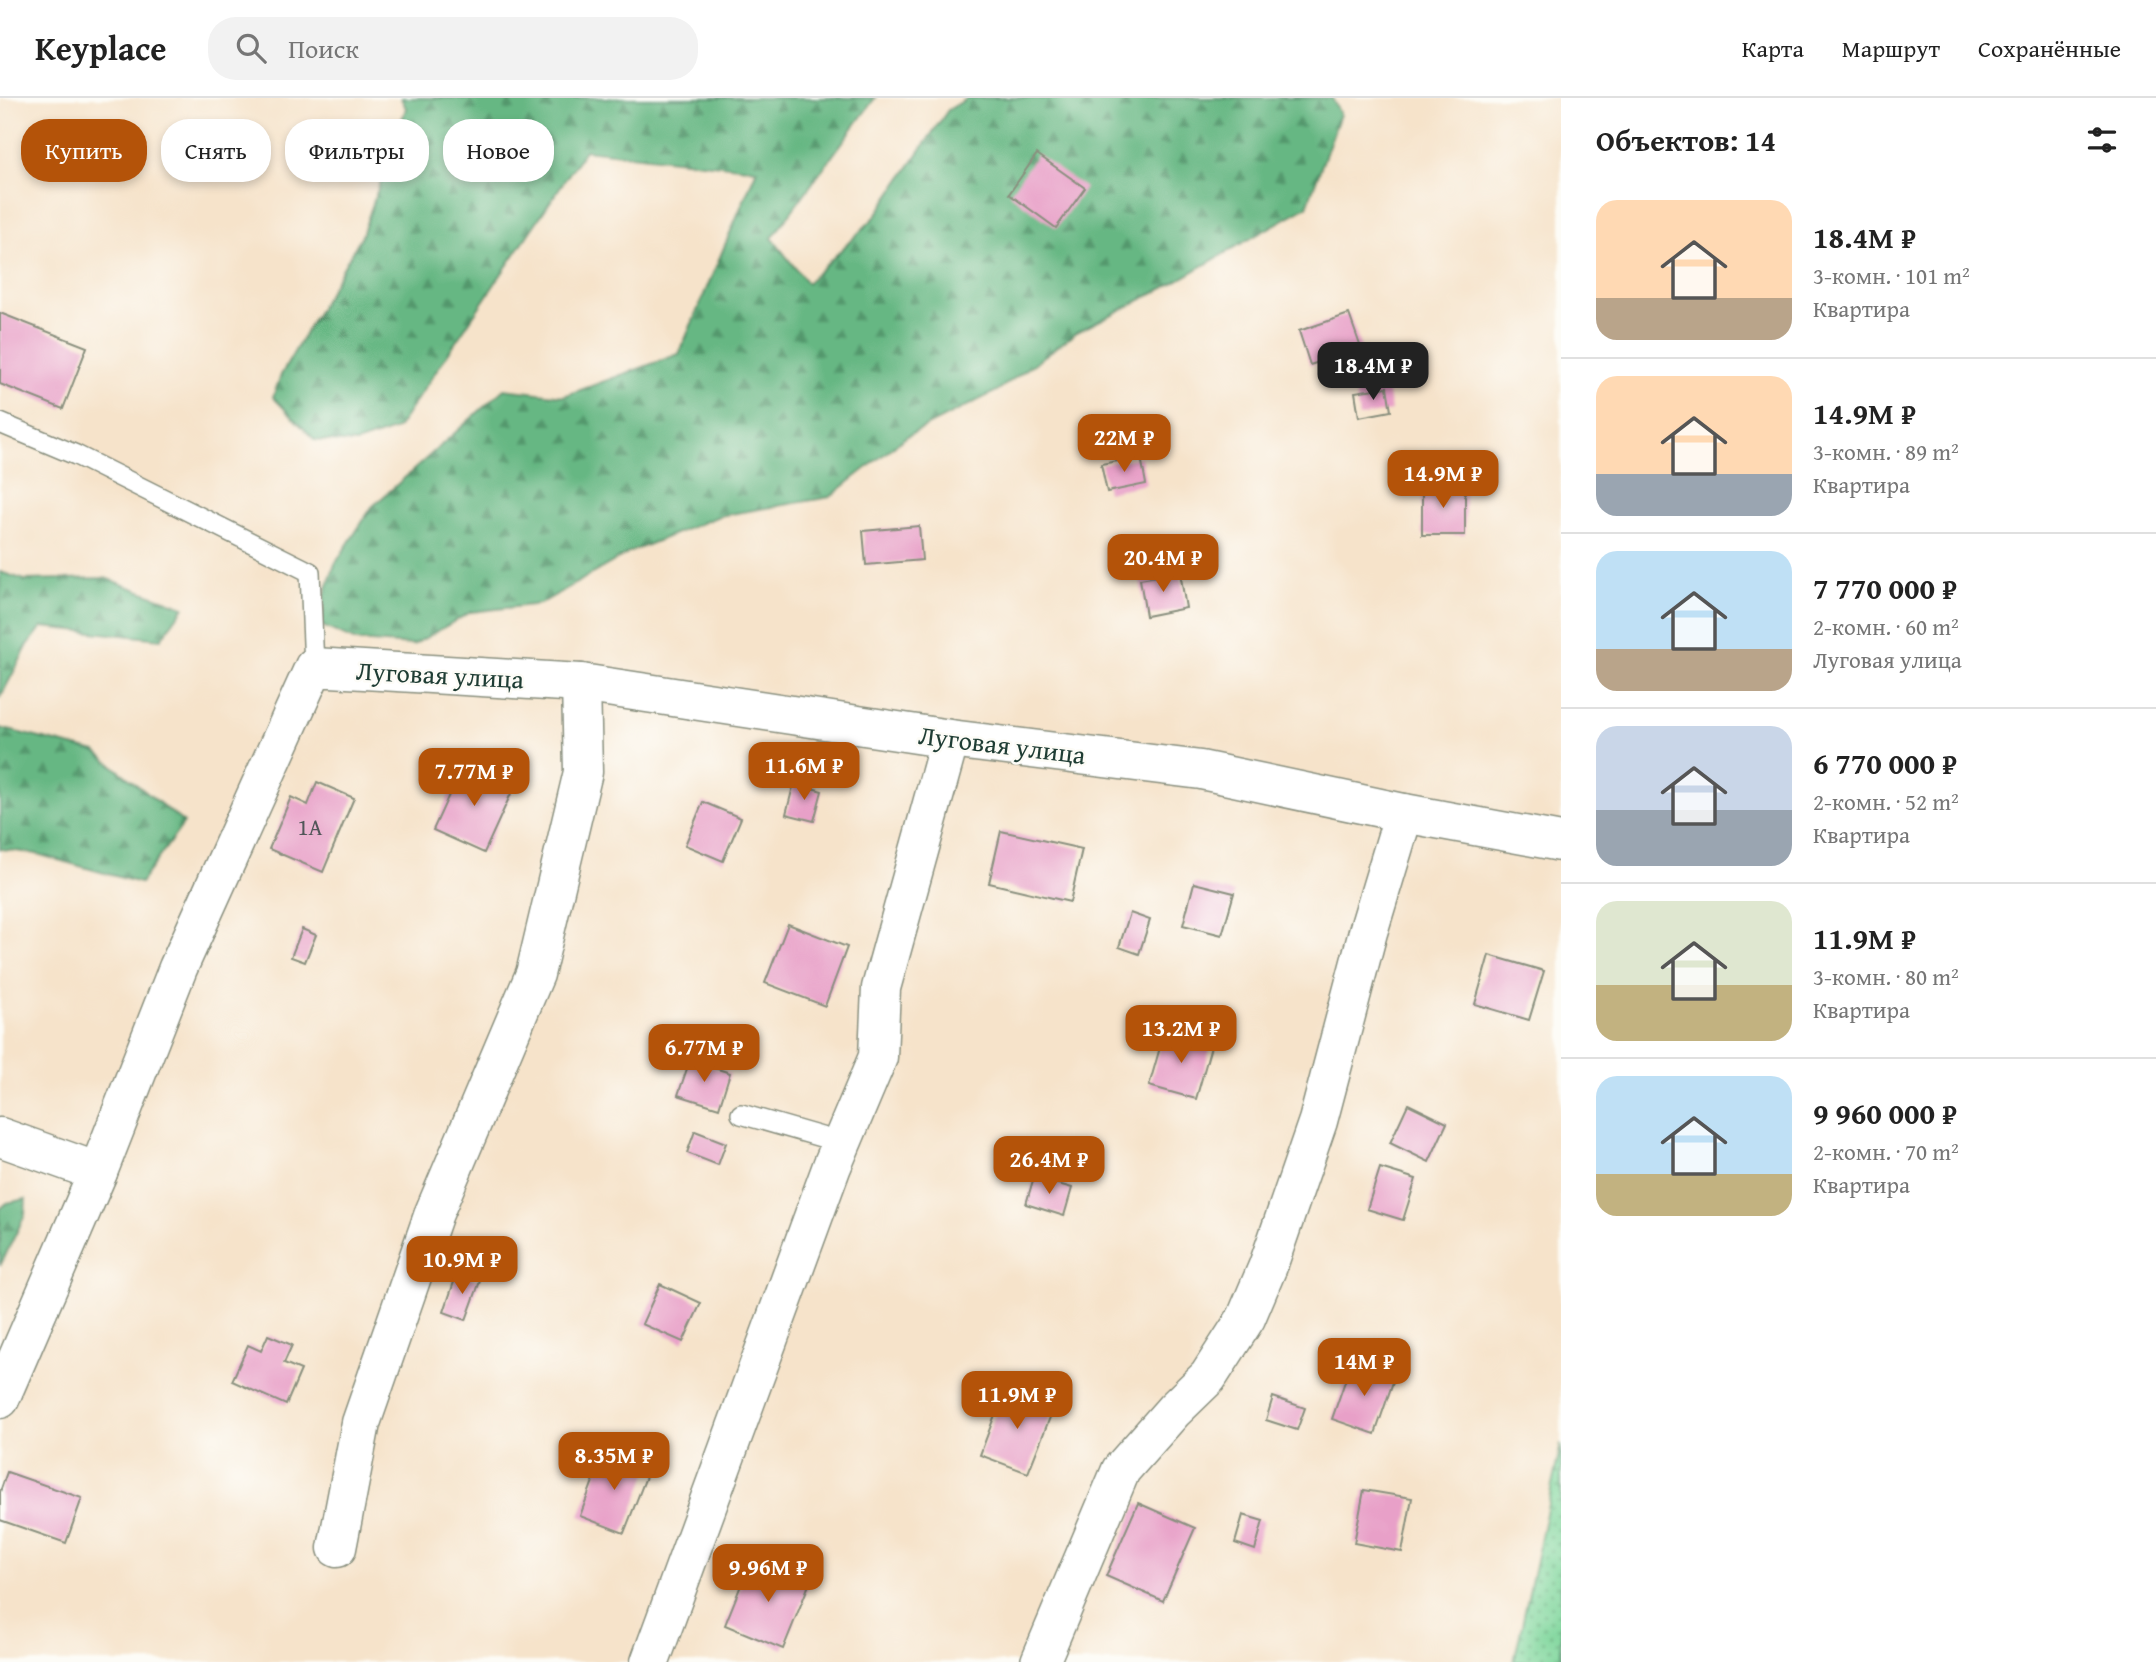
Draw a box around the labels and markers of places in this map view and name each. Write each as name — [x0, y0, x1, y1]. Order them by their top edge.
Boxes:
pin: 18.4M ₽ — [1308, 342, 1438, 402]
pin: 22M ₽ — [1075, 414, 1173, 474]
pin: 14.9M ₽ — [1378, 450, 1508, 510]
pin: 20.4M ₽ — [1098, 534, 1228, 594]
pin: 11.6M ₽ — [739, 742, 869, 802]
pin: 7.77M ₽ — [409, 748, 539, 808]
pin: 13.2M ₽ — [1116, 1006, 1246, 1065]
pin: 6.77M ₽ — [639, 1024, 769, 1084]
pin: 26.4M ₽ — [984, 1136, 1114, 1196]
pin: 10.9M ₽ — [397, 1236, 527, 1296]
pin: 14M ₽ — [1315, 1338, 1413, 1398]
pin: 11.9M ₽ — [952, 1372, 1082, 1431]
pin: 8.35M ₽ — [549, 1432, 679, 1492]
pin: 9.96M ₽ — [703, 1544, 833, 1604]

